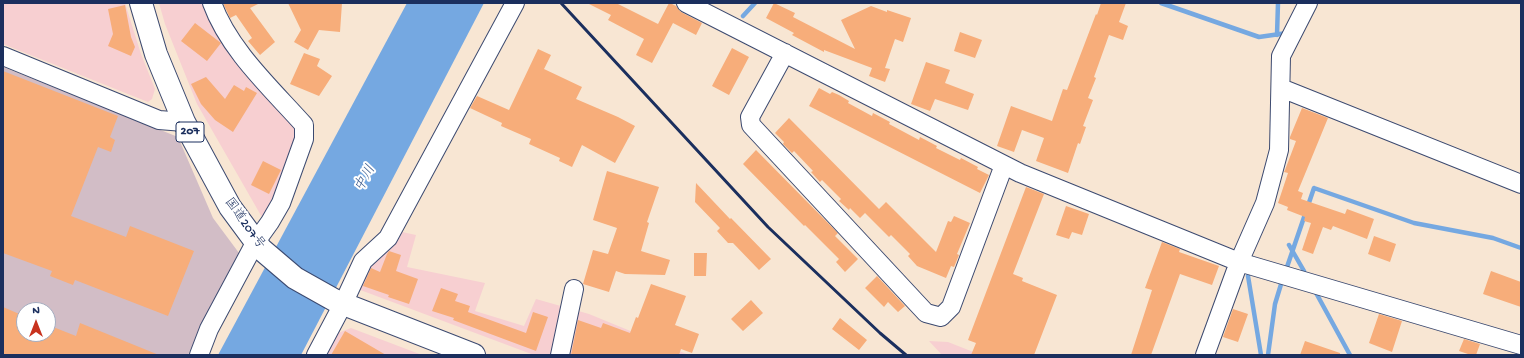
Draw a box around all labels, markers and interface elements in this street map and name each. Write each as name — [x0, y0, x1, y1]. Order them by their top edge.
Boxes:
road number: 207 — [176, 122, 204, 142]
water label: 中川 — [352, 163, 380, 195]
street label: 国道207号 — [220, 195, 268, 253]
north arrow — [16, 302, 56, 342]
text: N — [32, 305, 40, 317]

